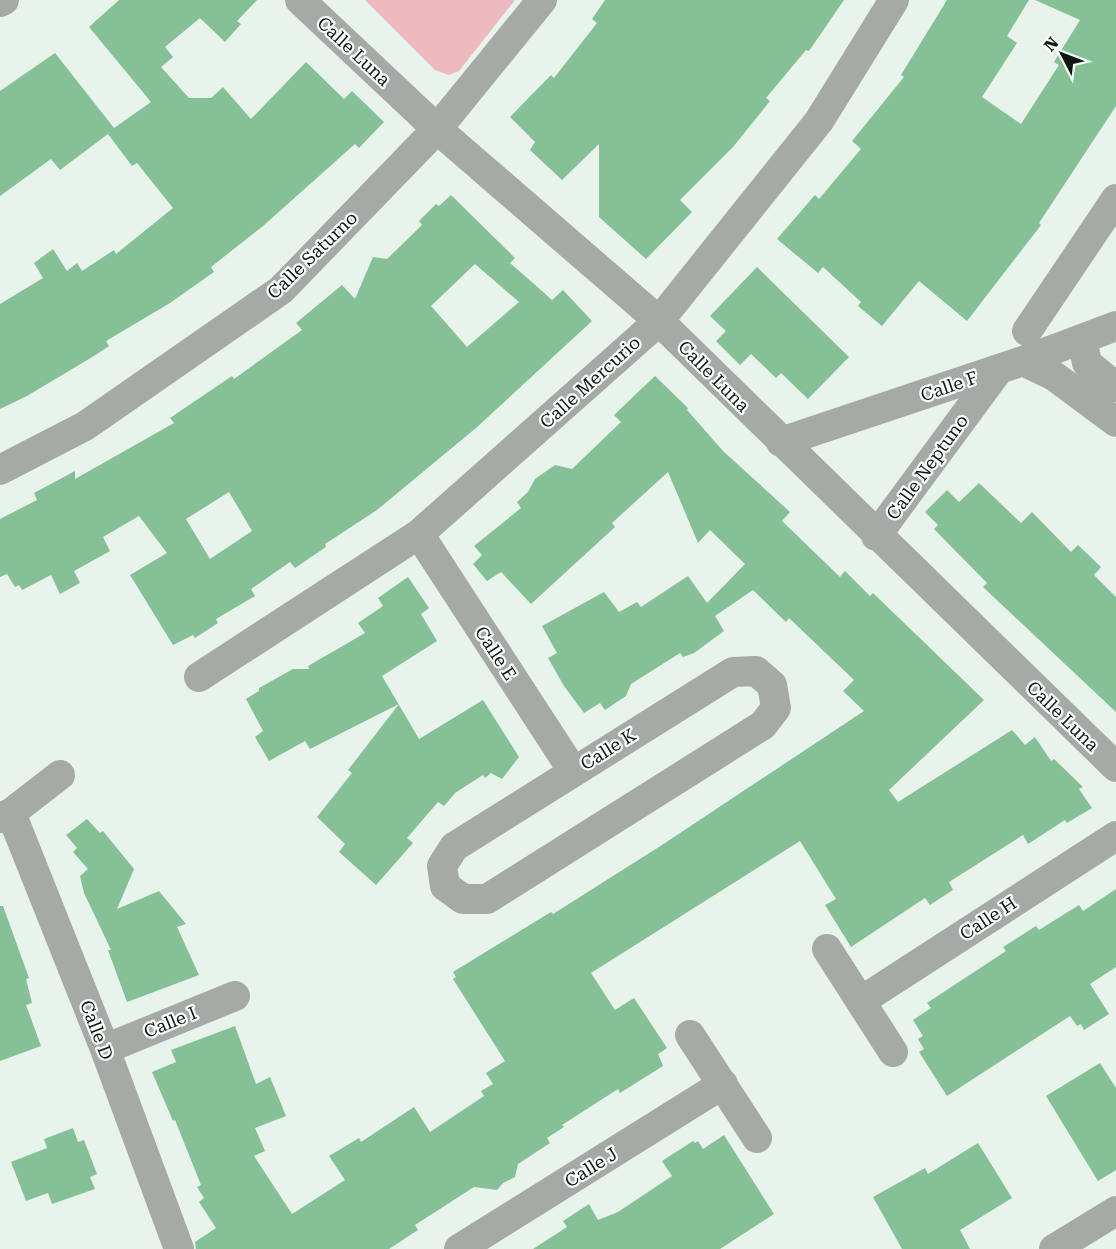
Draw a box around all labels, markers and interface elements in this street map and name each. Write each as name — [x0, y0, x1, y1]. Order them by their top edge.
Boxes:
street label: Calle Luna — [313, 12, 395, 90]
north arrow — [1032, 24, 1092, 84]
text: N — [1040, 33, 1062, 55]
street label: Calle Saturno — [263, 207, 361, 303]
street label: Calle Mercurio — [535, 331, 645, 433]
street label: Calle Luna — [674, 336, 754, 416]
street label: Calle F — [918, 366, 981, 406]
street label: Calle Neptuno — [882, 410, 972, 524]
street label: Calle E — [471, 622, 521, 684]
street label: Calle Luna — [1023, 677, 1104, 756]
street label: Calle K — [576, 724, 640, 774]
street label: Calle H — [956, 892, 1020, 944]
street label: Calle D — [76, 997, 118, 1063]
street label: Calle I — [141, 1002, 199, 1042]
street label: Calle J — [561, 1143, 621, 1191]

